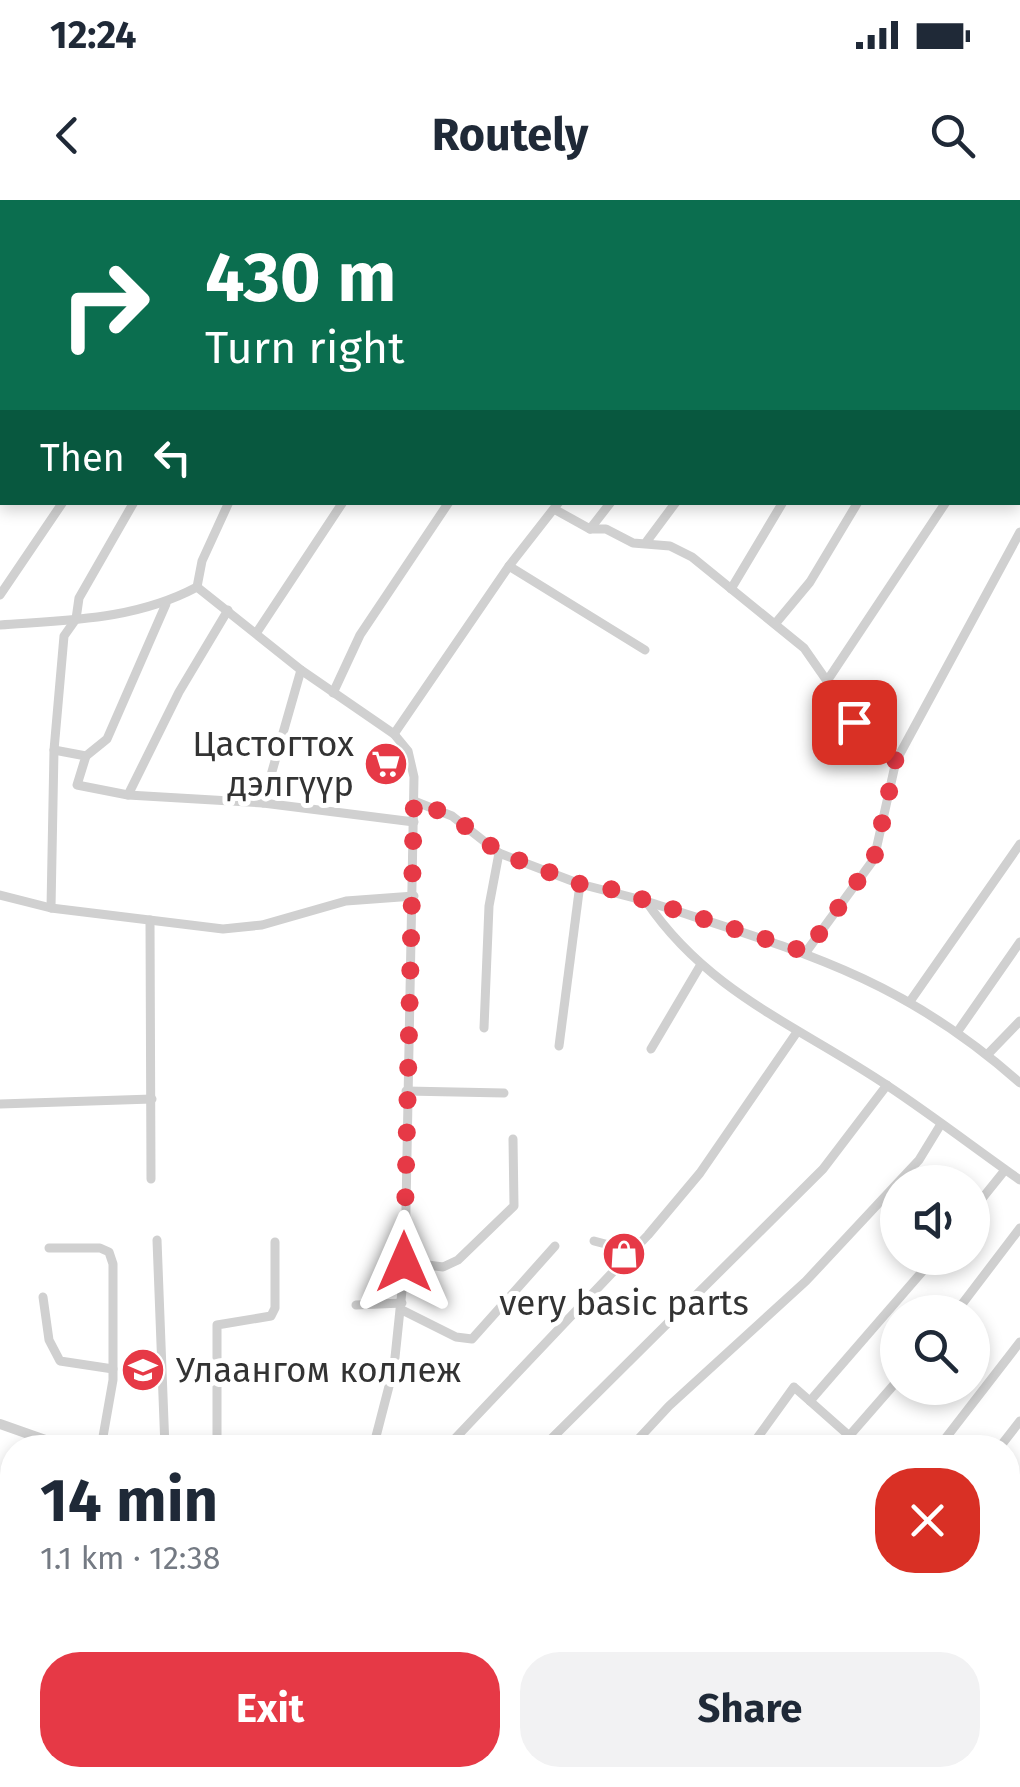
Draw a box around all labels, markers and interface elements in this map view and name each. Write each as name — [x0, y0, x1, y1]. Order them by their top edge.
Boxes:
text: 12:24 — [50, 12, 136, 58]
icon: back — [40, 108, 95, 163]
text: Routely — [432, 108, 588, 162]
icon: search — [925, 108, 980, 163]
text: 430 m — [205, 236, 397, 320]
icon: right — [40, 240, 170, 370]
text: Turn right — [205, 321, 404, 375]
icon: left — [145, 430, 200, 485]
text: Then — [40, 435, 125, 481]
pin — [812, 680, 897, 765]
icon: arrive — [827, 695, 882, 750]
place label: Цастогтох дэлгүүр — [192, 723, 354, 805]
supermarket icon: Цастогтох дэлгүүр — [363, 741, 409, 787]
map controls — [880, 1165, 990, 1405]
button: sound — [880, 1165, 990, 1275]
position arrow — [352, 1210, 456, 1314]
shop icon: very basic parts — [601, 1231, 647, 1277]
place label: very basic parts — [499, 1282, 749, 1324]
button: search — [880, 1295, 990, 1405]
school or university icon: Улаангом коллеж — [120, 1347, 166, 1393]
place label: Улаангом коллеж — [176, 1349, 462, 1391]
text: 14 min — [40, 1465, 218, 1537]
button: close — [875, 1468, 980, 1573]
text: 1.1 km · 12:38 — [40, 1539, 220, 1577]
button: Exit — [40, 1652, 500, 1767]
button: Share — [520, 1652, 980, 1767]

